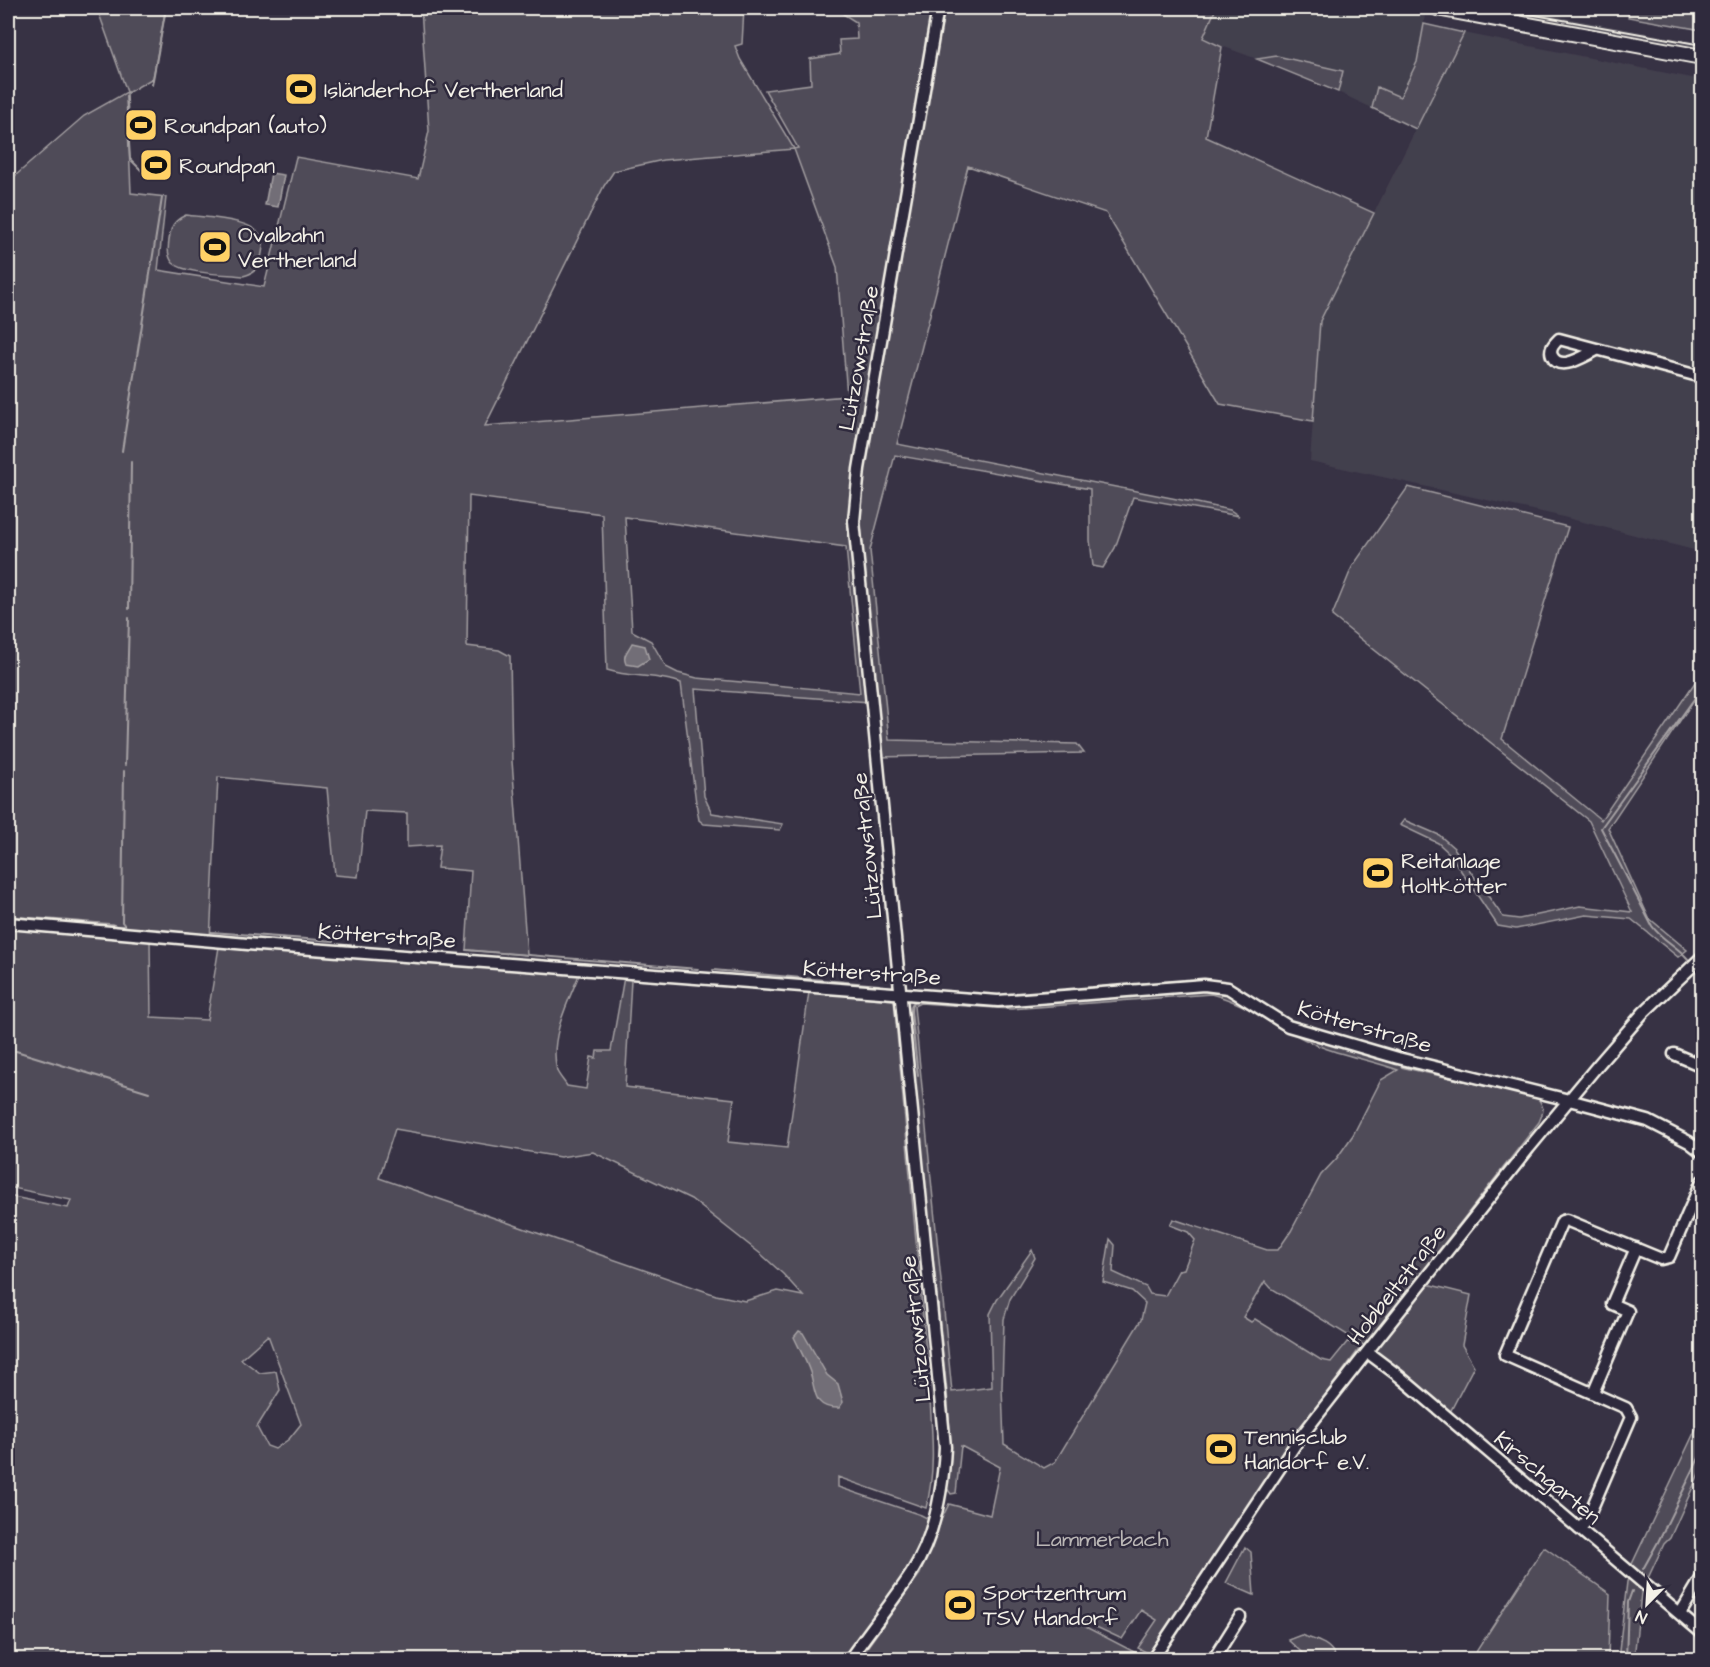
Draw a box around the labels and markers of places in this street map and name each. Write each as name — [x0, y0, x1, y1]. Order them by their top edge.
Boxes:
sports icon: Isländerhof Vertherland — [283, 71, 319, 107]
place label: Isländerhof Vertherland — [324, 75, 563, 106]
sports icon: Roundpan (auto) — [123, 107, 159, 143]
place label: Roundpan (auto) — [164, 111, 327, 142]
sports icon: Roundpan — [138, 147, 174, 183]
place label: Roundpan — [179, 151, 275, 182]
place label: Ovalbahn Vertherland — [238, 220, 357, 276]
sports icon: Ovalbahn Vertherland — [197, 229, 233, 265]
place label: Reitanlage Holtkötter — [1401, 846, 1507, 902]
sports icon: Reitanlage Holtkötter — [1360, 855, 1396, 891]
place label: Tennisclub Handorf e.V. — [1244, 1422, 1369, 1478]
sports icon: Tennisclub Handorf e.V. — [1203, 1431, 1239, 1467]
place label: Sportzentrum TSV Handorf — [983, 1578, 1126, 1634]
sports icon: Sportzentrum TSV Handorf — [942, 1587, 978, 1623]

